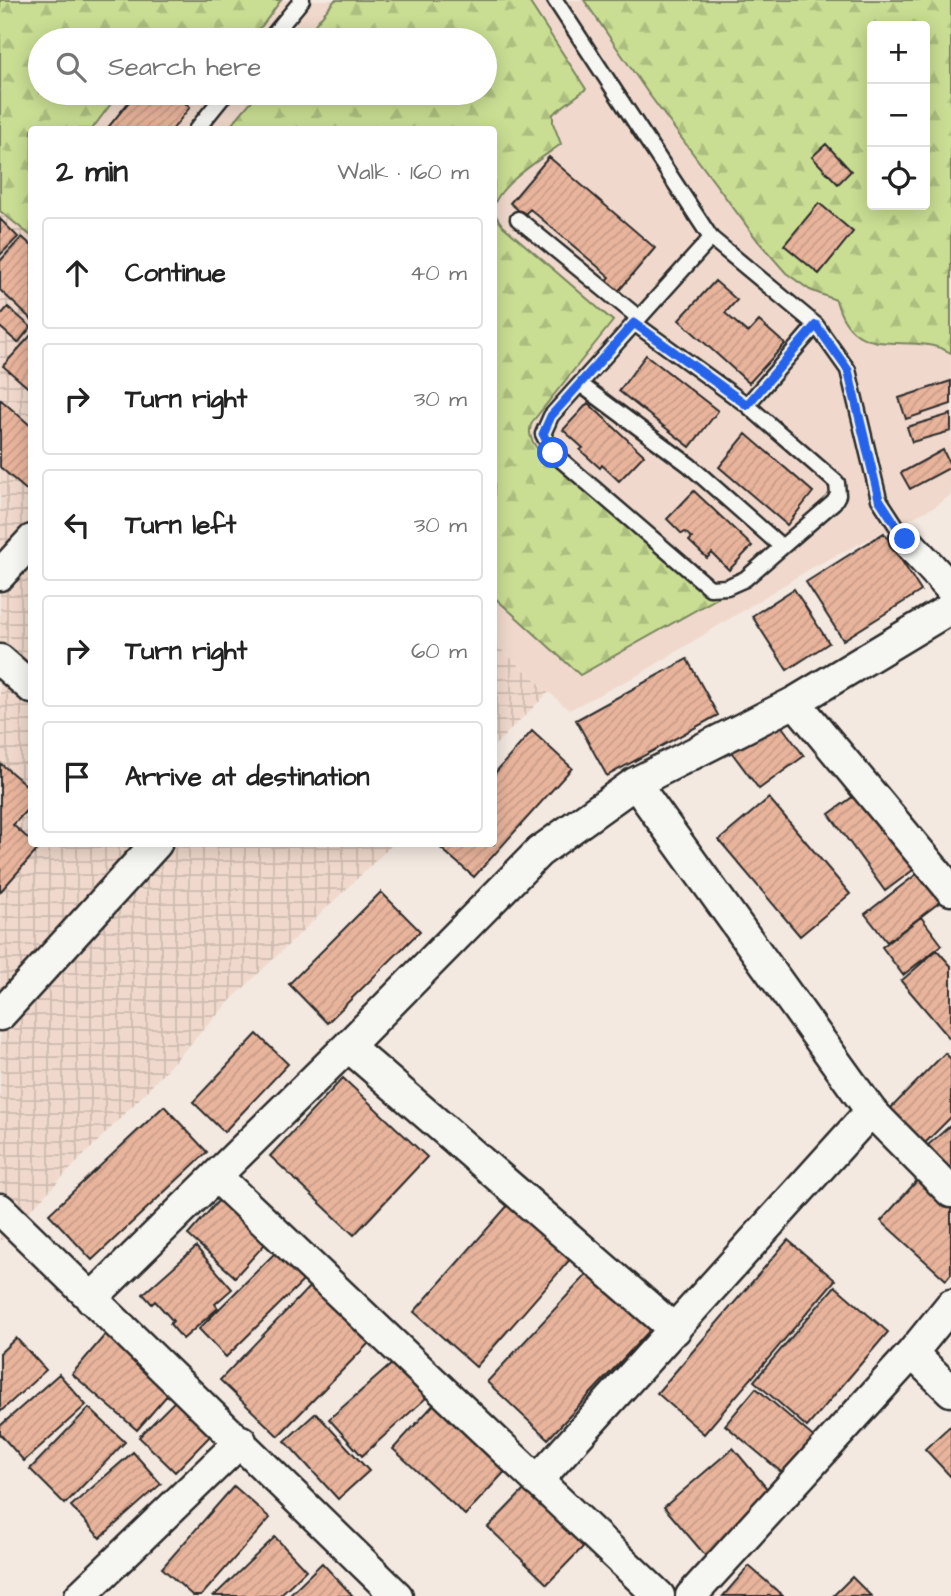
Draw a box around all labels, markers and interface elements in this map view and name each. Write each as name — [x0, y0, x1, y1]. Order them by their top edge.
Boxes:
map controls — [867, 21, 930, 210]
button: + — [867, 21, 930, 84]
search box — [28, 28, 497, 105]
icon: search — [52, 48, 90, 86]
text: Search here — [108, 49, 261, 85]
button: − — [867, 84, 930, 147]
button: locate — [867, 147, 930, 210]
text: 2 min — [56, 151, 128, 193]
text: Walk · 160 m — [337, 156, 469, 188]
icon: ahead — [58, 254, 96, 292]
text: Continue — [125, 255, 226, 291]
text: 40 m — [410, 257, 467, 289]
icon: right — [58, 380, 96, 418]
text: Turn right — [125, 381, 247, 417]
text: 30 m — [414, 383, 467, 415]
route start — [537, 437, 568, 468]
icon: left — [58, 506, 96, 544]
text: Turn left — [125, 507, 236, 543]
text: 30 m — [414, 509, 467, 541]
route end — [889, 523, 920, 554]
icon: right — [58, 632, 96, 670]
text: Turn right — [125, 633, 247, 669]
text: 60 m — [411, 635, 467, 667]
icon: arrive — [58, 758, 96, 796]
text: Arrive at destination — [125, 759, 370, 795]

